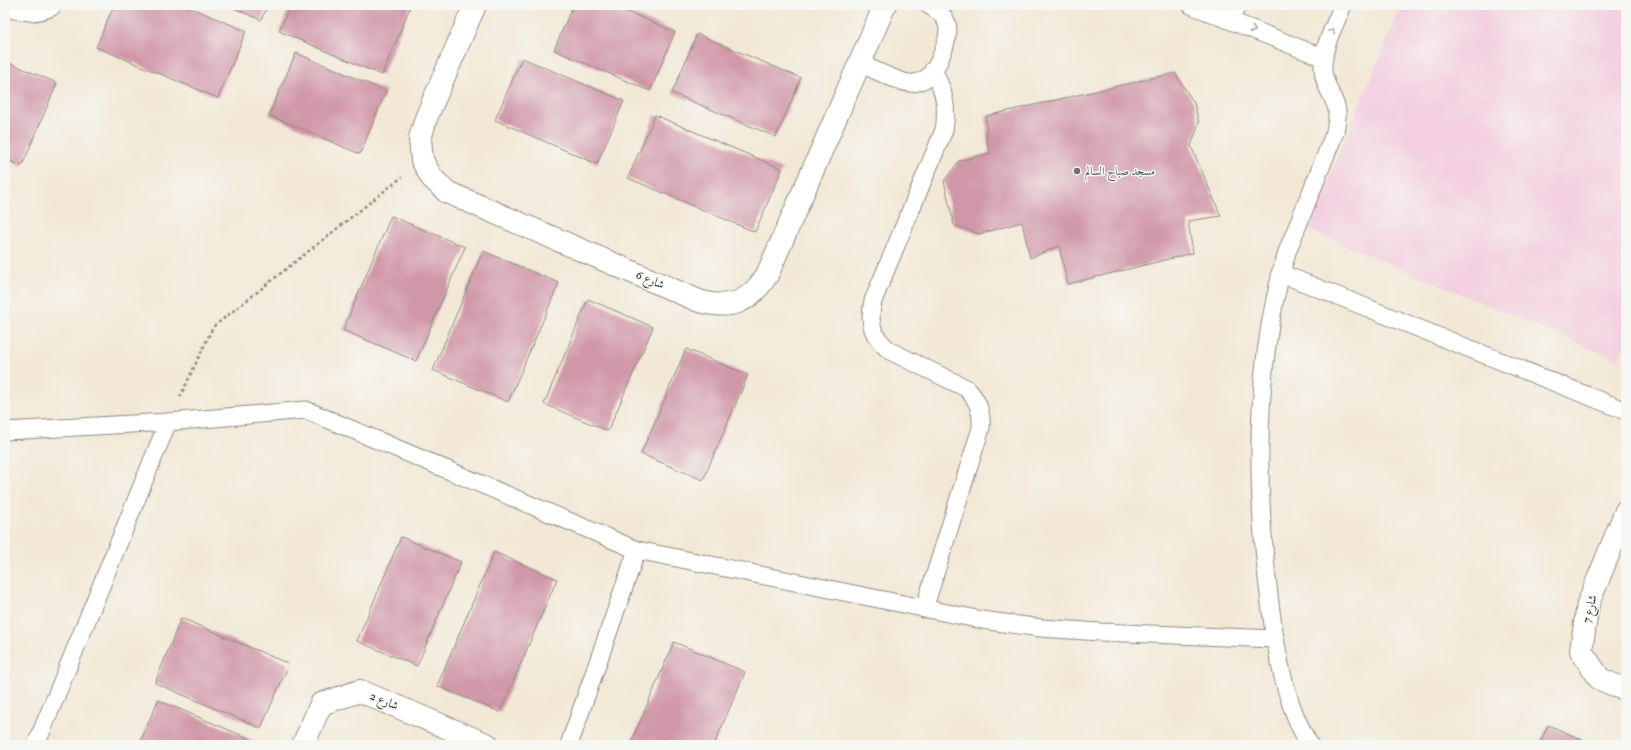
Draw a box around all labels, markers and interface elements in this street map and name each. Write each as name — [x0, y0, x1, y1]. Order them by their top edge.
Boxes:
one-way arrow — [1249, 25, 1256, 33]
one-way arrow — [1327, 28, 1335, 36]
place label: مسجد صباح السالم — [1085, 164, 1155, 182]
marker: مسجد صباح السالم — [1072, 166, 1082, 176]
street label: شارع 6 — [632, 267, 667, 295]
street label: شارع 7 — [1579, 593, 1604, 626]
street label: شارع 2 — [366, 688, 401, 716]

